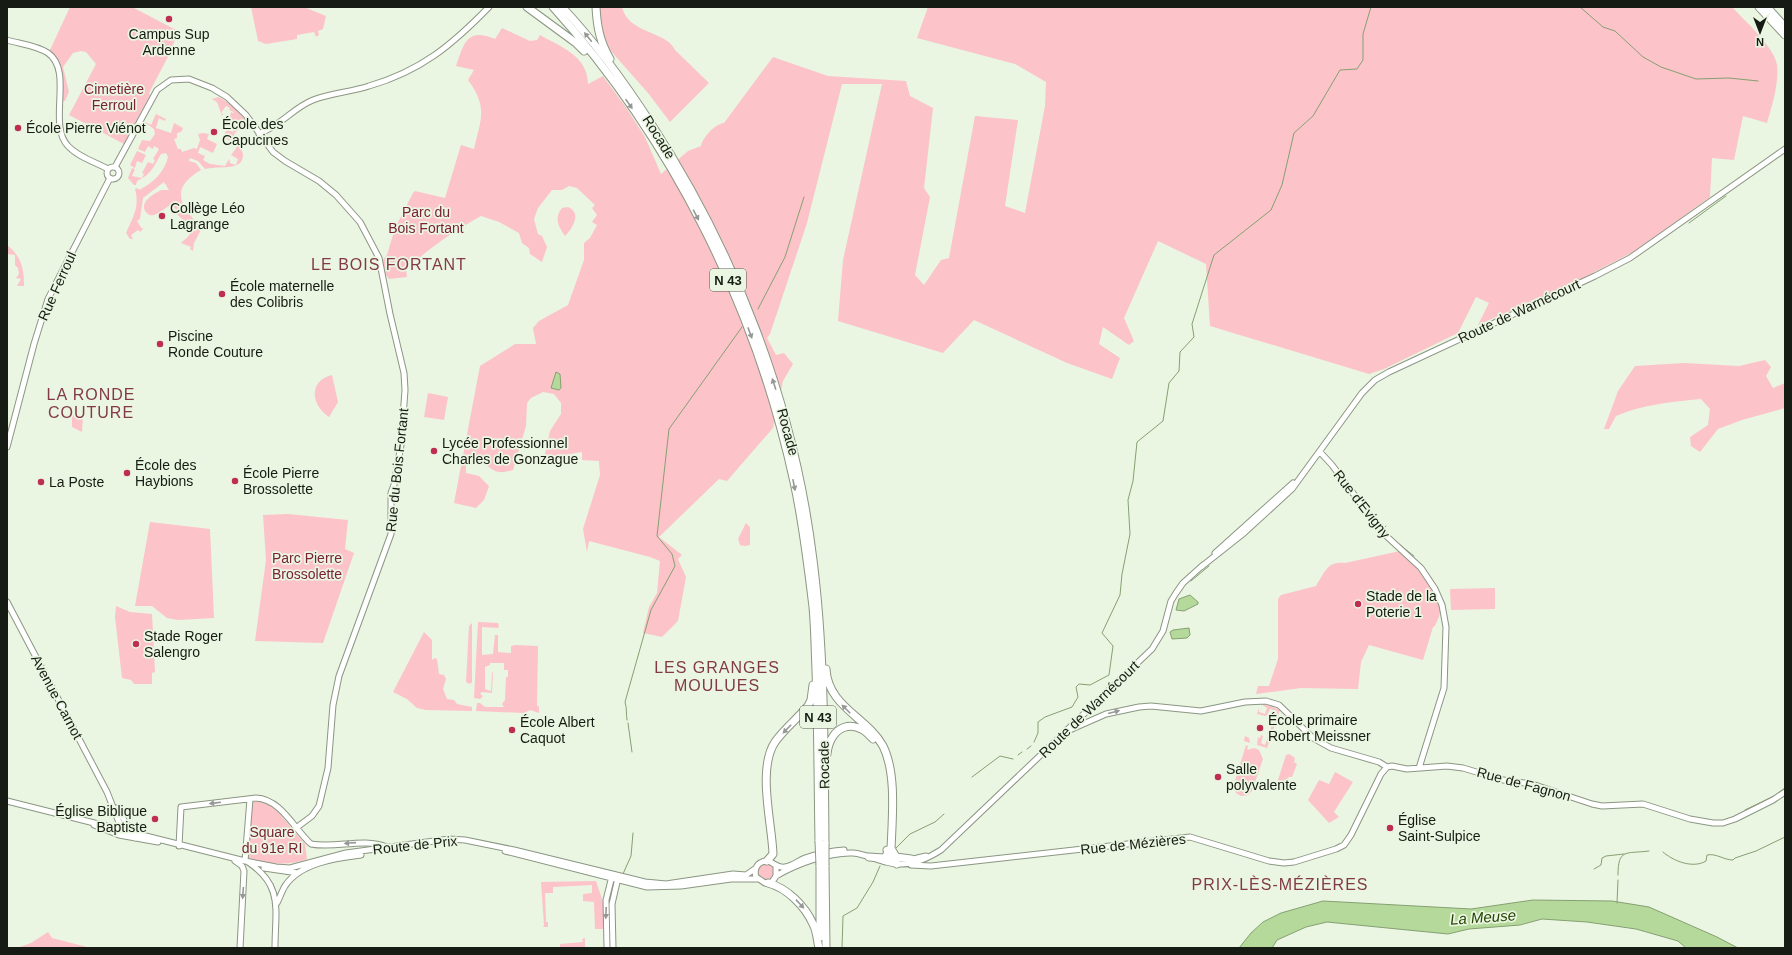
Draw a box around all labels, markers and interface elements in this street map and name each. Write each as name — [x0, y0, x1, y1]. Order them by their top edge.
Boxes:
north arrow — [1740, 12, 1780, 52]
marker: Campus Sup Ardenne — [164, 14, 174, 24]
place label: Campus Sup Ardenne — [129, 26, 210, 58]
one-way arrow — [583, 32, 592, 43]
text: N — [1756, 36, 1764, 48]
park label: Cimetière Ferroul — [84, 81, 144, 113]
one-way arrow — [625, 98, 633, 109]
street label: Rocade — [639, 112, 679, 162]
place label: École des Capucines — [222, 116, 288, 148]
place label: École Pierre Viénot — [26, 120, 146, 136]
marker: École Pierre Viénot — [13, 123, 23, 133]
marker: École des Capucines — [209, 127, 219, 137]
place label: Collège Léo Lagrange — [170, 200, 245, 232]
park label: Parc du Bois Fortant — [388, 204, 464, 236]
one-way arrow — [693, 209, 700, 221]
marker: Collège Léo Lagrange — [157, 211, 167, 221]
street label: Rue Ferroul — [35, 249, 79, 323]
district label: LE BOIS FORTANT — [311, 256, 467, 273]
road number: N 43 — [710, 269, 746, 291]
street label: Route de Warnécourt — [1456, 276, 1583, 346]
place label: École maternelle des Colibris — [230, 278, 334, 310]
marker: École maternelle des Colibris — [217, 289, 227, 299]
place label: Piscine Ronde Couture — [168, 328, 263, 360]
one-way arrow — [747, 328, 753, 340]
marker: Piscine Ronde Couture — [155, 339, 165, 349]
one-way arrow — [771, 378, 777, 390]
district label: LA RONDE COUTURE — [47, 386, 135, 421]
street label: Rue du Bois Fortant — [383, 407, 411, 533]
street label: Rocade — [774, 407, 802, 458]
place label: Lycée Professionnel Charles de Gonzague — [442, 435, 578, 467]
marker: Lycée Professionnel Charles de Gonzague — [429, 446, 439, 456]
place label: École des Haybions — [135, 457, 196, 489]
place label: École Pierre Brossolette — [243, 465, 319, 497]
street label: Rue d'Evigny — [1330, 467, 1394, 541]
marker: École des Haybions — [122, 468, 132, 478]
place label: La Poste — [49, 474, 104, 490]
marker: École Pierre Brossolette — [230, 476, 240, 486]
marker: La Poste — [36, 477, 46, 487]
one-way arrow — [792, 478, 798, 491]
park label: Parc Pierre Brossolette — [272, 550, 342, 582]
place label: Stade de la Poterie 1 — [1366, 588, 1437, 620]
marker: Stade de la Poterie 1 — [1353, 599, 1363, 609]
place label: Stade Roger Salengro — [144, 628, 223, 660]
marker: Stade Roger Salengro — [131, 639, 141, 649]
street label: Avenue Carnot — [28, 652, 86, 742]
street label: Route de Warnécourt — [1036, 657, 1142, 761]
district label: LES GRANGES MOULUES — [654, 659, 780, 694]
one-way arrow — [841, 704, 851, 714]
road number: N 43 — [800, 706, 836, 728]
one-way arrow — [1109, 709, 1121, 715]
place label: École primaire Robert Meissner — [1268, 712, 1371, 744]
place label: École Albert Caquot — [520, 714, 595, 746]
marker: École primaire Robert Meissner — [1255, 723, 1265, 733]
one-way arrow — [782, 724, 791, 734]
marker: École Albert Caquot — [507, 725, 517, 735]
street label: Rocade — [816, 741, 832, 789]
place label: Salle polyvalente — [1226, 761, 1297, 793]
street label: Rue de Fagnon — [1475, 764, 1573, 804]
marker: Salle polyvalente — [1213, 772, 1223, 782]
one-way arrow — [209, 800, 221, 806]
place label: Église Biblique Baptiste — [55, 803, 147, 835]
place label: Église Saint-Sulpice — [1398, 812, 1481, 844]
marker: Église Biblique Baptiste — [150, 814, 160, 824]
marker: Église Saint-Sulpice — [1385, 823, 1395, 833]
park label: Square du 91e RI — [242, 824, 302, 856]
street label: Rue de Mézières — [1080, 831, 1186, 857]
street label: Route de Prix — [372, 833, 458, 857]
one-way arrow — [344, 840, 356, 847]
district label: PRIX-LÈS-MÉZIÈRES — [1191, 875, 1369, 893]
one-way arrow — [239, 887, 246, 899]
one-way arrow — [795, 899, 805, 909]
water label: La Meuse — [1450, 906, 1516, 928]
one-way arrow — [602, 907, 609, 919]

